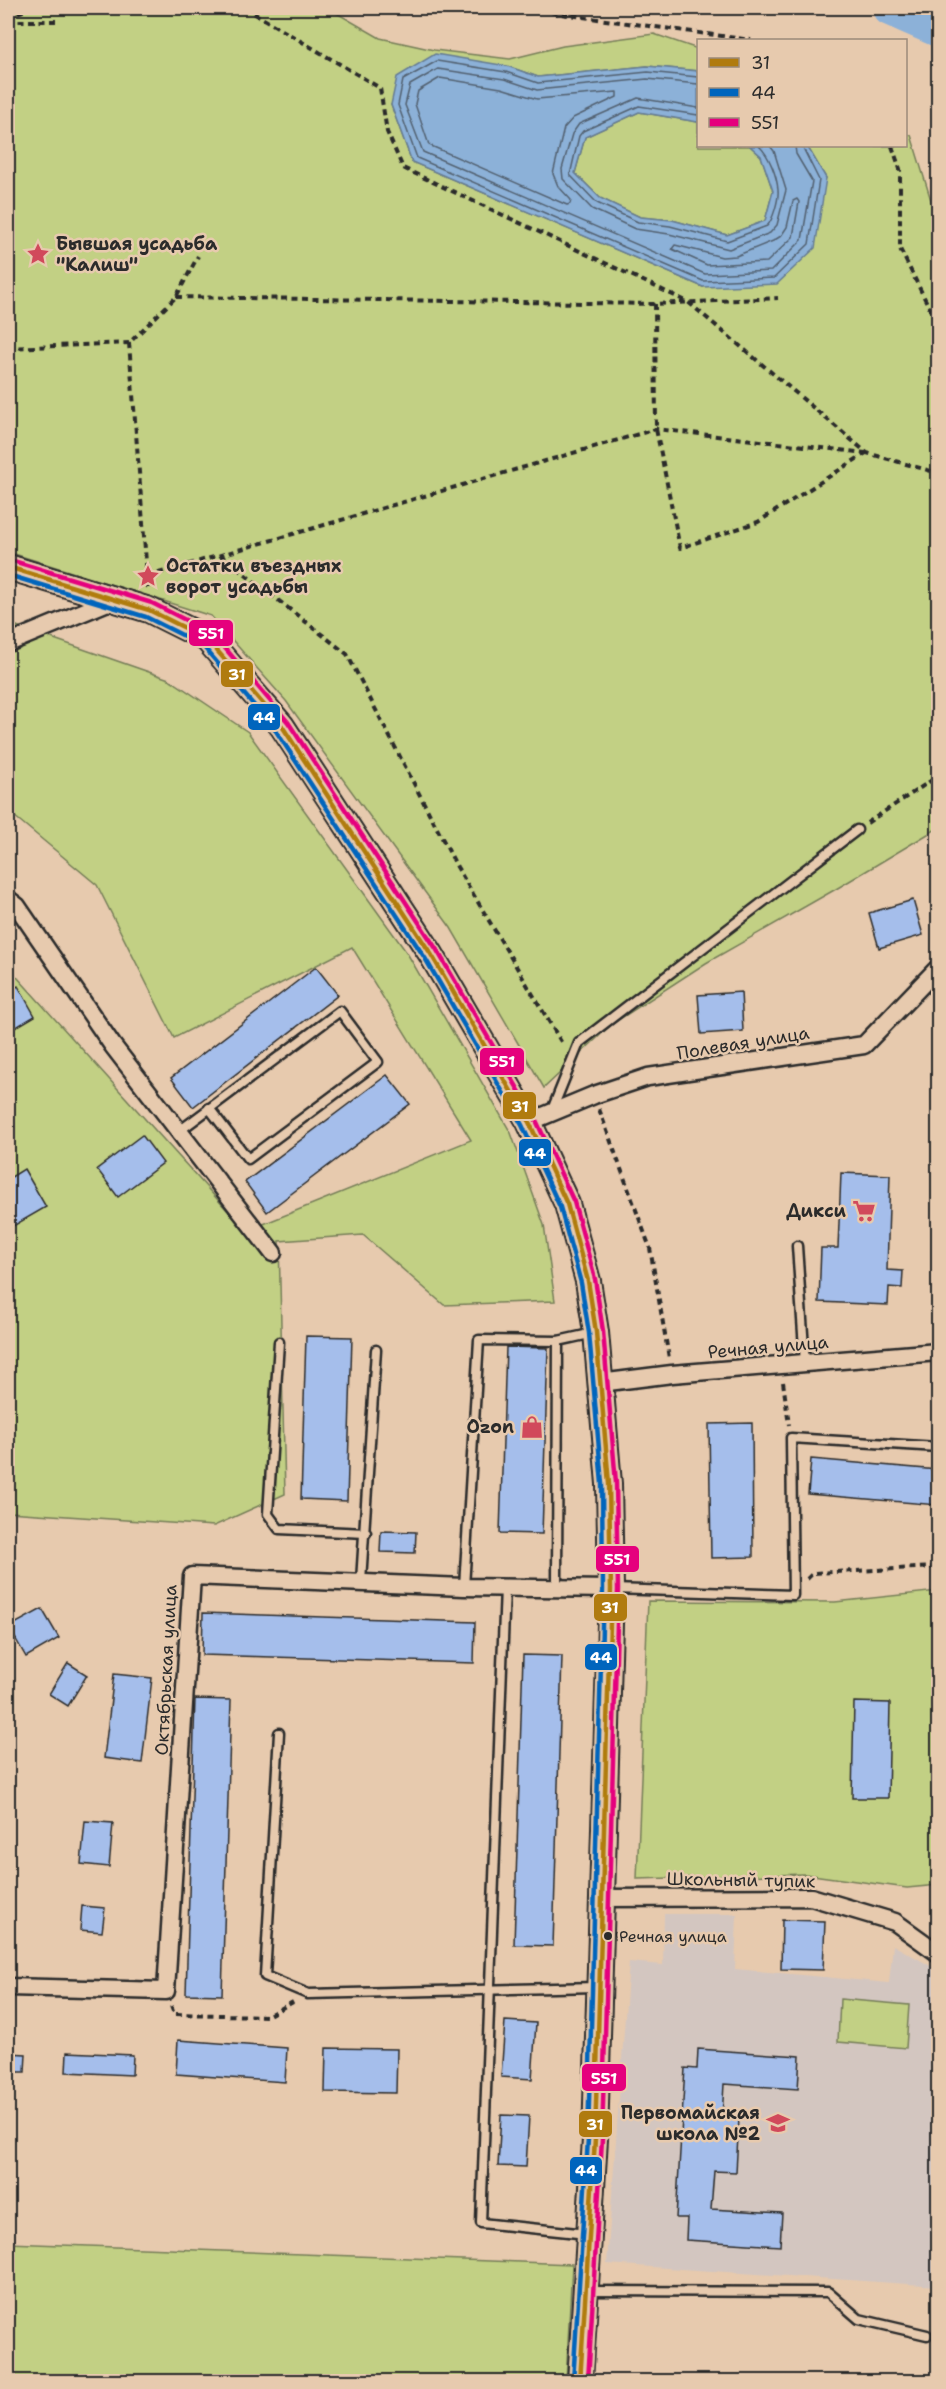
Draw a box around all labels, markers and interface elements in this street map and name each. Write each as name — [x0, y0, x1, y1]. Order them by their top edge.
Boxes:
legend — [697, 39, 907, 147]
text: 31 — [751, 51, 770, 75]
text: 44 — [751, 81, 776, 105]
text: 551 — [751, 111, 779, 135]
place label: Бывшая усадьба "Калиш" — [56, 232, 218, 277]
place icon: Бывшая усадьба "Калиш" — [25, 241, 51, 267]
place label: Остатки въездных ворот усадьбы — [166, 554, 341, 599]
place icon: Остатки въездных ворот усадьбы — [135, 563, 161, 589]
line badge: 551 — [188, 619, 234, 647]
text: 551 — [198, 623, 224, 644]
line badge: 31 — [220, 660, 254, 688]
text: 31 — [228, 664, 246, 685]
line badge: 44 — [247, 703, 281, 731]
text: 44 — [253, 707, 275, 728]
street label: Полевая улица — [675, 1021, 811, 1065]
line badge: 551 — [479, 1047, 525, 1076]
text: 551 — [489, 1051, 515, 1072]
line badge: 31 — [502, 1091, 537, 1120]
text: 31 — [511, 1096, 529, 1117]
line badge: 44 — [518, 1138, 552, 1167]
text: 44 — [524, 1143, 546, 1164]
supermarket icon: Дикси — [851, 1198, 877, 1224]
place label: Дикси — [786, 1199, 846, 1223]
street label: Речная улица — [707, 1330, 829, 1364]
shop icon: Ozon — [519, 1414, 545, 1440]
place label: Ozon — [467, 1415, 514, 1439]
line badge: 551 — [595, 1545, 640, 1573]
text: 551 — [604, 1549, 630, 1570]
street label: Октябрьская улица — [150, 1584, 182, 1756]
line badge: 31 — [593, 1593, 628, 1622]
text: 31 — [601, 1597, 619, 1618]
line badge: 44 — [584, 1643, 618, 1671]
text: 44 — [590, 1647, 612, 1668]
street label: Школьный тупик — [666, 1867, 816, 1893]
place label: Речная улица — [619, 1926, 727, 1947]
marker: Речная улица — [602, 1930, 614, 1942]
line badge: 551 — [581, 2063, 627, 2092]
text: 551 — [591, 2068, 617, 2089]
place label: Первомайская школа №2 — [621, 2101, 760, 2146]
line badge: 31 — [578, 2110, 613, 2138]
school or university icon: Первомайская школа №2 — [765, 2110, 791, 2136]
text: 31 — [586, 2114, 604, 2135]
line badge: 44 — [569, 2156, 603, 2185]
text: 44 — [575, 2160, 597, 2181]

